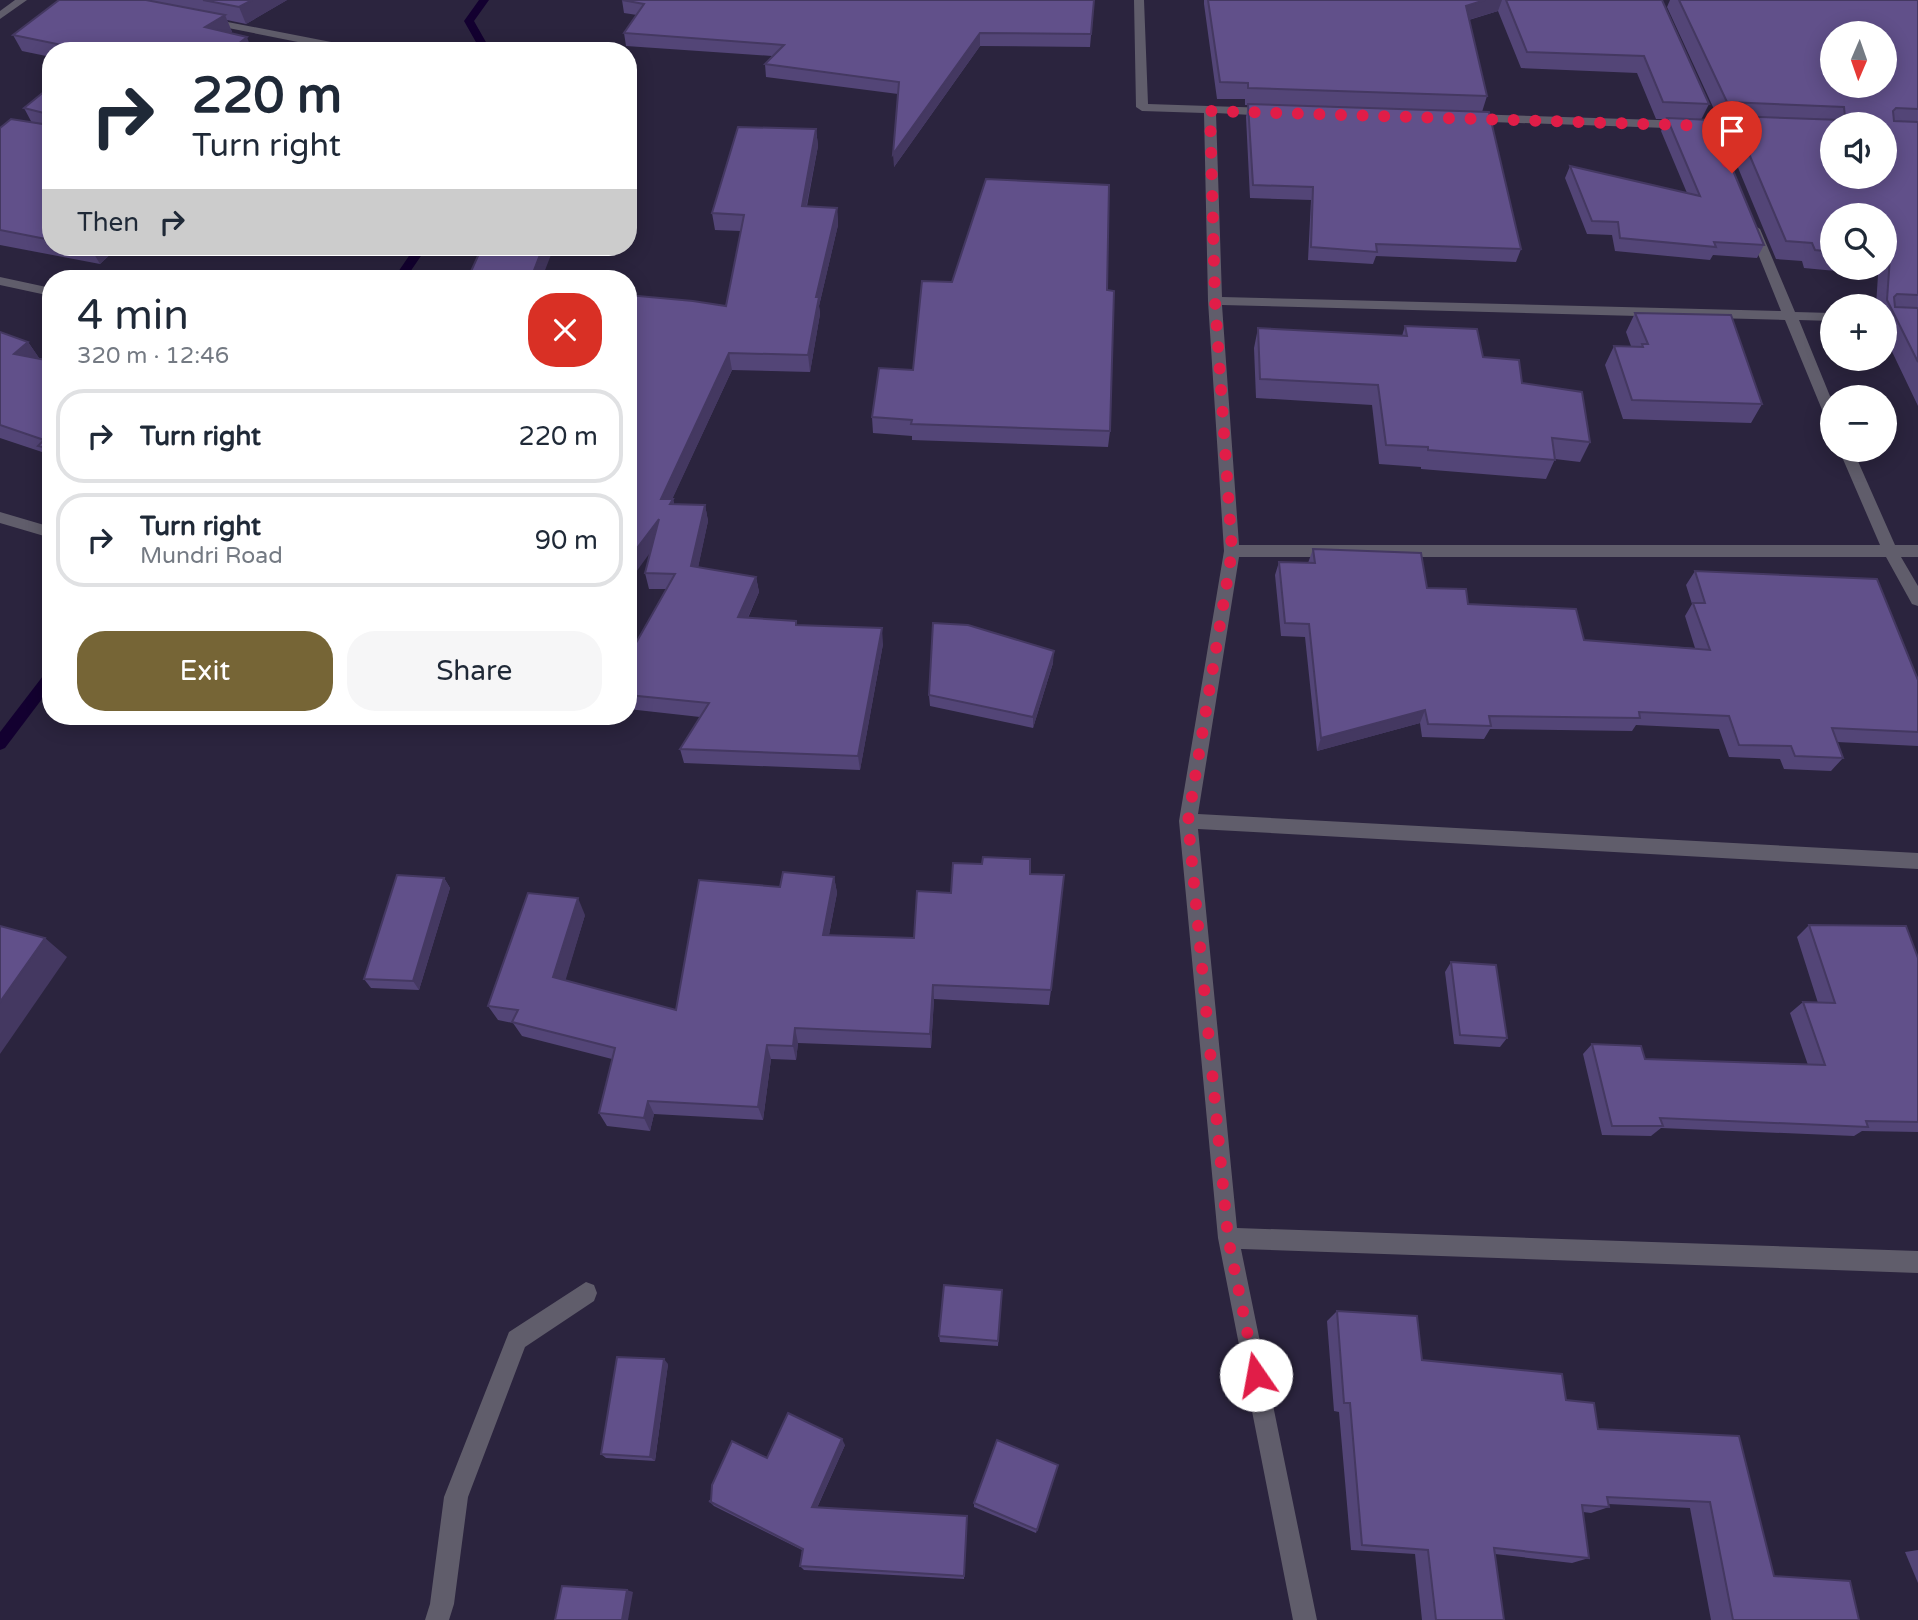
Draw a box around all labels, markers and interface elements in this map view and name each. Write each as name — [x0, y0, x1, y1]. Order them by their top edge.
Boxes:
north arrow — [1820, 21, 1897, 98]
map controls — [1820, 21, 1897, 462]
text: 220 m — [192, 67, 342, 126]
icon: right — [77, 70, 168, 161]
pin — [1702, 101, 1762, 173]
icon: arrive — [1713, 112, 1751, 150]
button: sound — [1820, 112, 1897, 189]
text: Turn right — [192, 127, 341, 165]
icon: right — [153, 203, 191, 241]
button: search — [1820, 203, 1897, 280]
text: Then — [77, 207, 139, 238]
text: 4 min — [77, 290, 189, 341]
button: close — [528, 293, 602, 367]
button: + — [1820, 294, 1897, 371]
text: 320 m · 12:46 — [77, 342, 229, 370]
button: − — [1820, 385, 1897, 462]
icon: right — [81, 417, 119, 455]
text: Turn right — [140, 421, 261, 452]
text: 220 m — [518, 421, 598, 452]
text: Turn right — [140, 511, 261, 542]
icon: right — [81, 521, 119, 559]
text: 90 m — [535, 525, 598, 556]
text: Mundri Road — [140, 542, 283, 570]
button: Exit — [77, 631, 333, 711]
button: Share — [347, 631, 602, 711]
position arrow — [1219, 1338, 1293, 1412]

